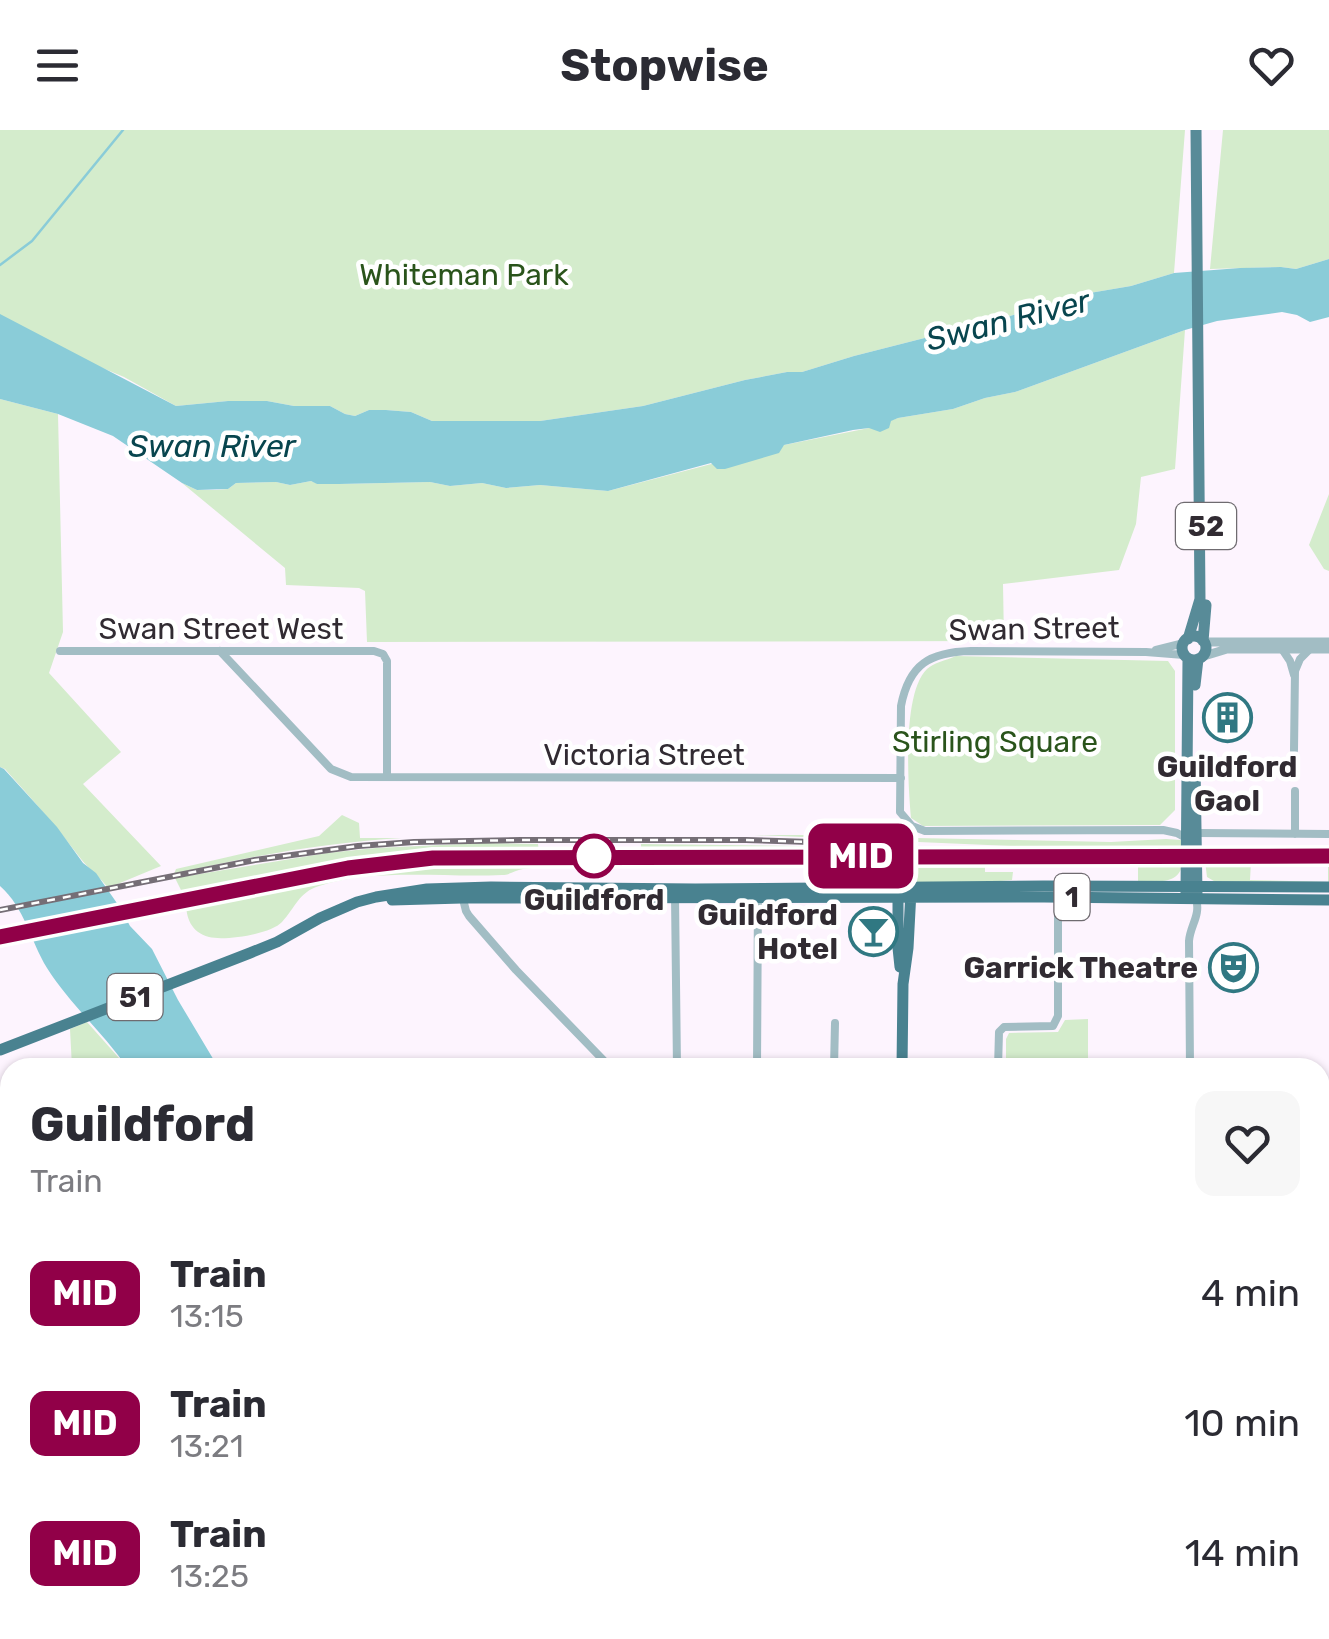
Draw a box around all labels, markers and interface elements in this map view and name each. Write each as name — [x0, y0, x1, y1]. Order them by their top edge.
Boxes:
icon: menu — [30, 38, 85, 93]
icon: heart — [1244, 38, 1299, 93]
text: Stopwise — [560, 39, 769, 92]
park label: Whiteman Park — [359, 257, 569, 293]
water label: Swan River — [922, 281, 1096, 359]
water label: Swan River — [128, 427, 298, 465]
road number: 52 — [1176, 503, 1236, 549]
street label: Swan Street — [948, 610, 1120, 648]
street label: Swan Street West — [98, 611, 344, 647]
building icon: Guildford Gaol — [1201, 692, 1253, 744]
park label: Stirling Square — [892, 724, 1098, 760]
street label: Victoria Street — [543, 737, 745, 773]
place label: Guildford Gaol — [1157, 749, 1297, 819]
line badge: MID — [804, 824, 918, 888]
marker: Guildford — [573, 835, 615, 877]
text: MID — [828, 835, 894, 877]
road number: 1 — [1054, 874, 1090, 920]
place label: Guildford — [524, 882, 664, 918]
place label: Guildford Hotel — [697, 897, 838, 967]
bar icon: Guildford Hotel — [847, 906, 899, 958]
theatre icon: Garrick Theatre — [1207, 942, 1259, 994]
place label: Garrick Theatre — [963, 950, 1198, 986]
road number: 51 — [108, 974, 162, 1020]
button: heart — [1195, 1091, 1300, 1196]
text: Guildford — [30, 1096, 255, 1153]
text: Train — [30, 1162, 103, 1200]
text: Train — [170, 1251, 267, 1297]
text: 4 min — [1201, 1270, 1300, 1316]
text: MID — [52, 1272, 118, 1314]
text: 13:15 — [170, 1297, 244, 1335]
text: Train — [170, 1381, 267, 1427]
text: 10 min — [1184, 1400, 1300, 1446]
text: MID — [52, 1402, 118, 1444]
text: 13:21 — [170, 1427, 244, 1465]
text: Train — [170, 1511, 267, 1557]
text: 14 min — [1185, 1530, 1300, 1576]
text: MID — [52, 1532, 118, 1574]
text: 13:25 — [170, 1557, 249, 1595]

